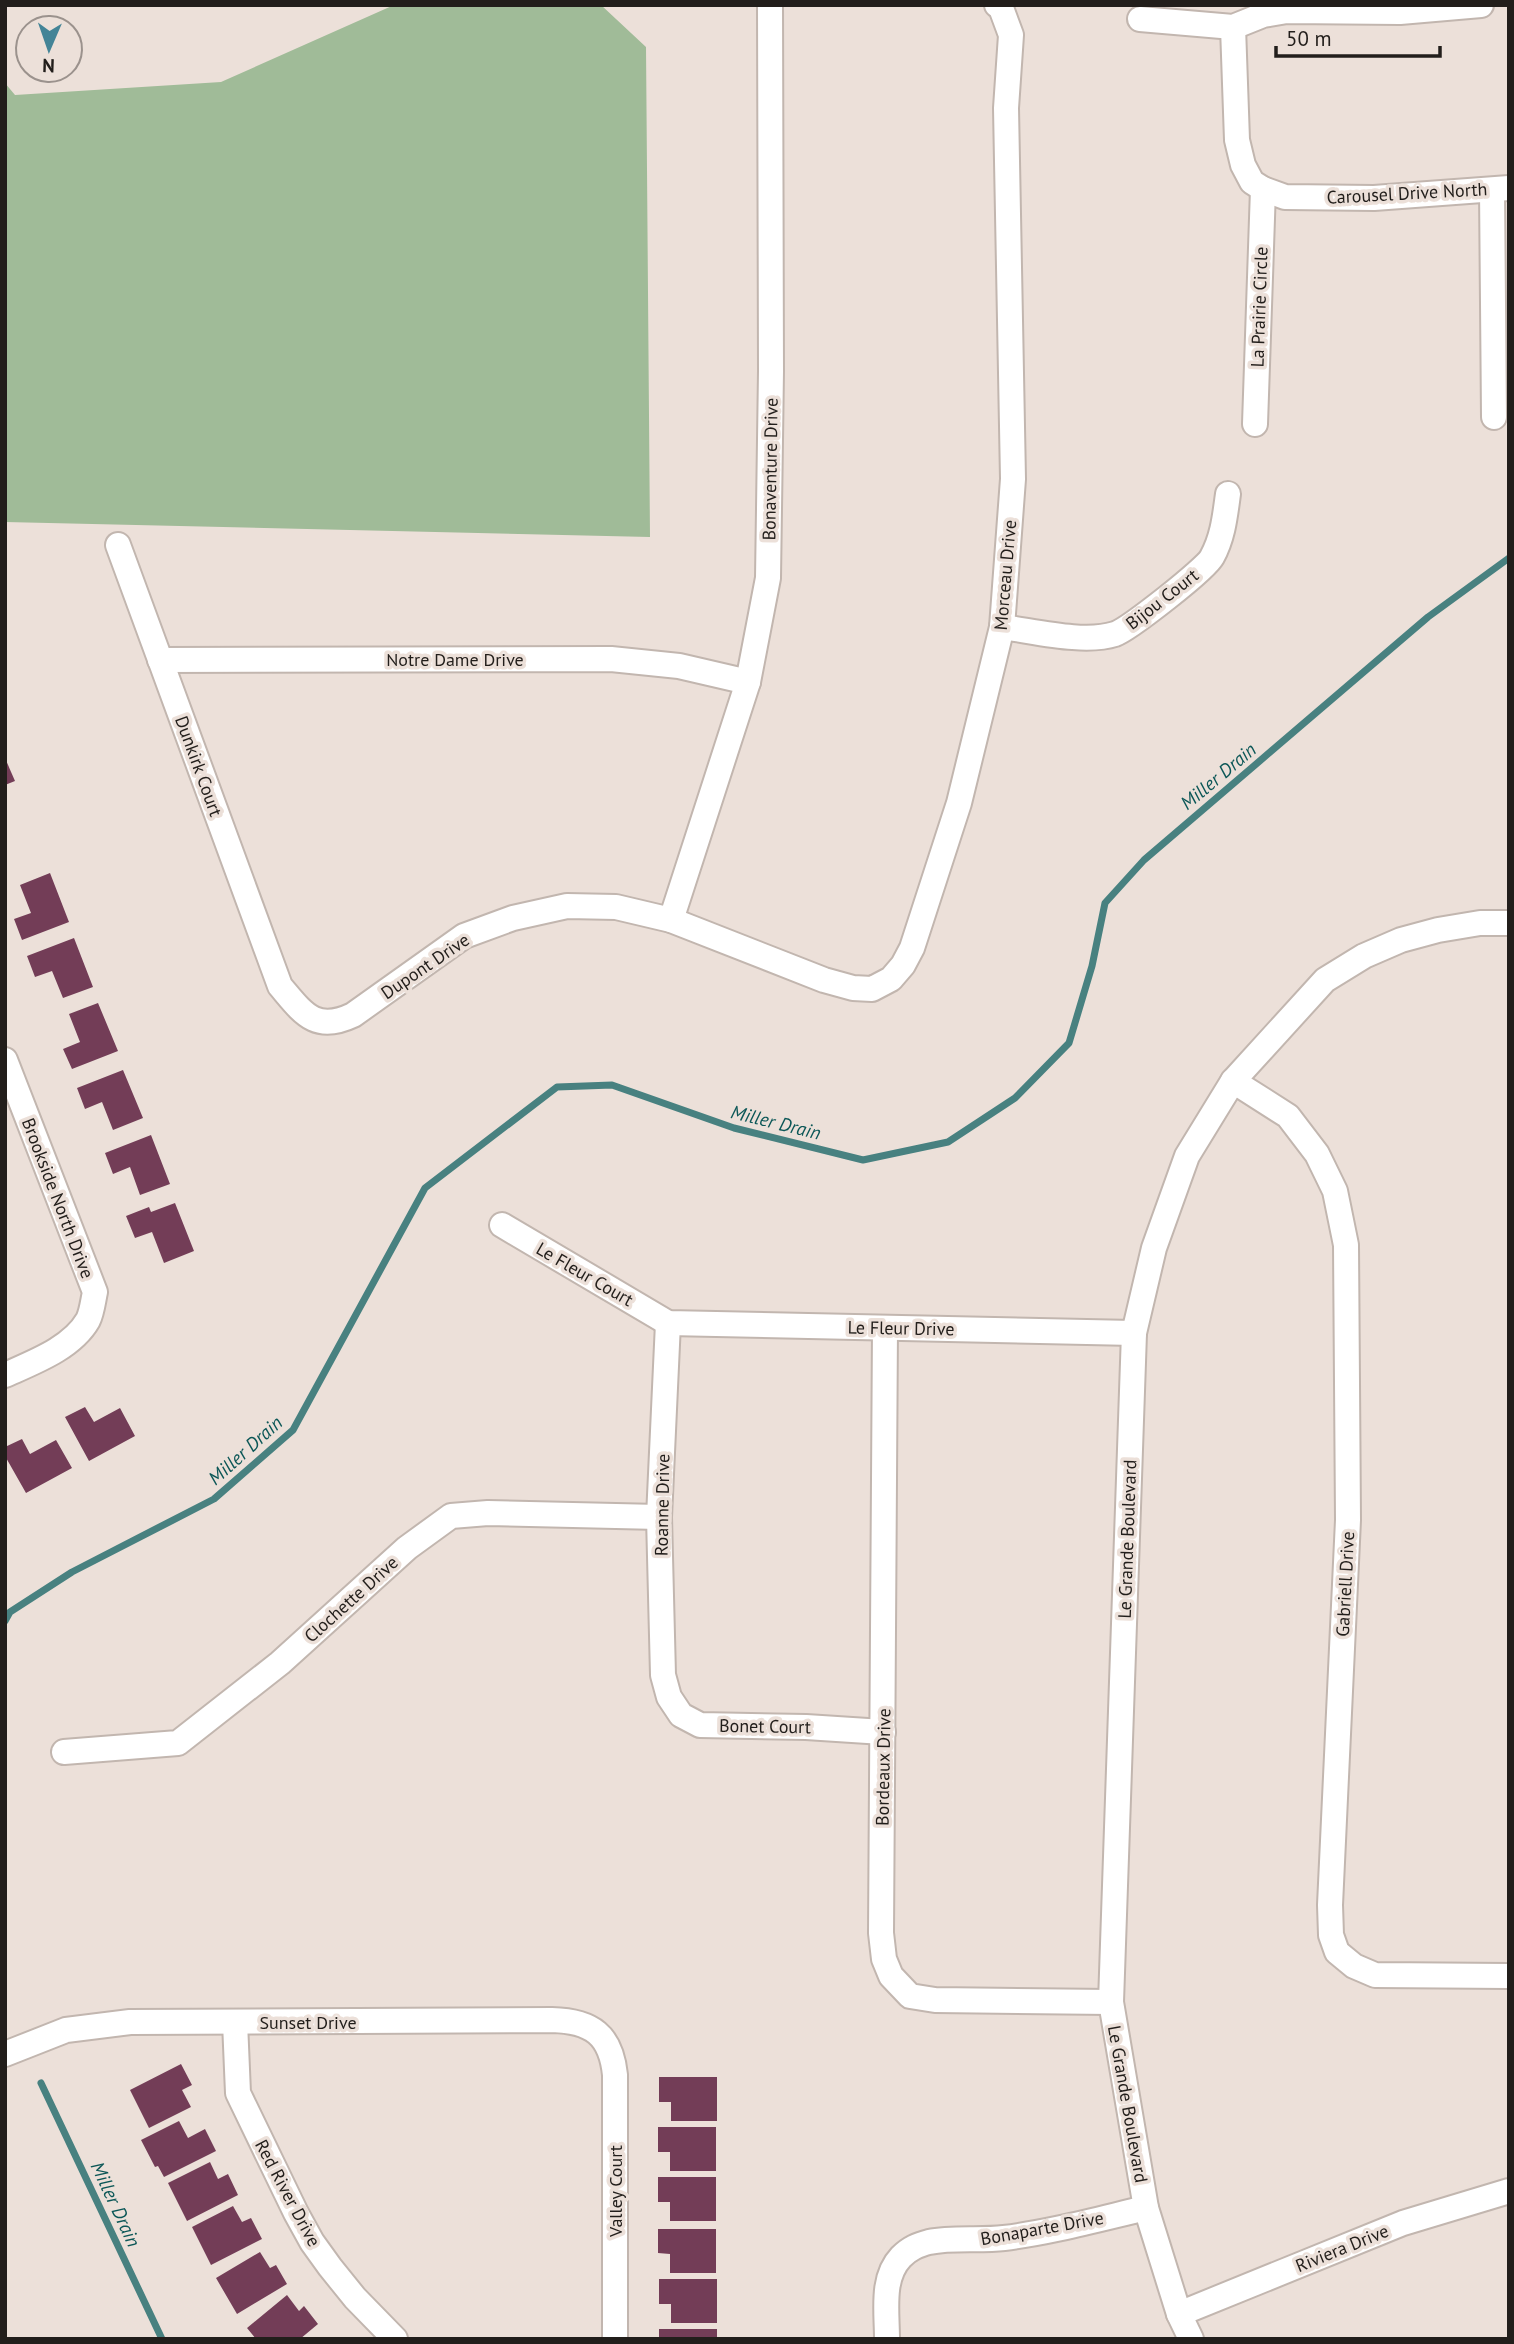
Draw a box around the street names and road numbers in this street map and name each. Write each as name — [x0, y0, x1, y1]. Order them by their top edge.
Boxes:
street label: Carousel Drive North — [1326, 177, 1488, 209]
street label: La Prairie Circle — [1245, 246, 1273, 368]
street label: Bonaventure Drive — [757, 397, 783, 541]
street label: Morceau Drive — [989, 519, 1021, 631]
street label: Bijou Court — [1121, 563, 1203, 635]
street label: Notre Dame Drive — [386, 648, 524, 671]
street label: Dunkirk Court — [170, 712, 228, 820]
street label: Dupont Drive — [376, 928, 474, 1004]
street label: Brookside North Drive — [17, 1114, 99, 1282]
street label: Le Fleur Court — [532, 1237, 638, 1311]
street label: Le Fleur Drive — [847, 1316, 955, 1340]
street label: Roanne Drive — [650, 1454, 674, 1556]
street label: Le Grande Boulevard — [1113, 1459, 1141, 1619]
street label: Gabriell Drive — [1331, 1531, 1359, 1637]
street label: Clochette Drive — [299, 1551, 403, 1647]
street label: Bordeaux Drive — [870, 1708, 896, 1826]
street label: Bonet Court — [719, 1714, 811, 1738]
street label: Sunset Drive — [259, 2011, 357, 2034]
street label: Le Grande Boulevard — [1103, 2024, 1153, 2184]
street label: Red River Drive — [250, 2136, 326, 2250]
street label: Valley Court — [604, 2145, 627, 2238]
street label: Bonaparte Drive — [979, 2206, 1105, 2250]
street label: Riviera Drive — [1292, 2219, 1392, 2277]

